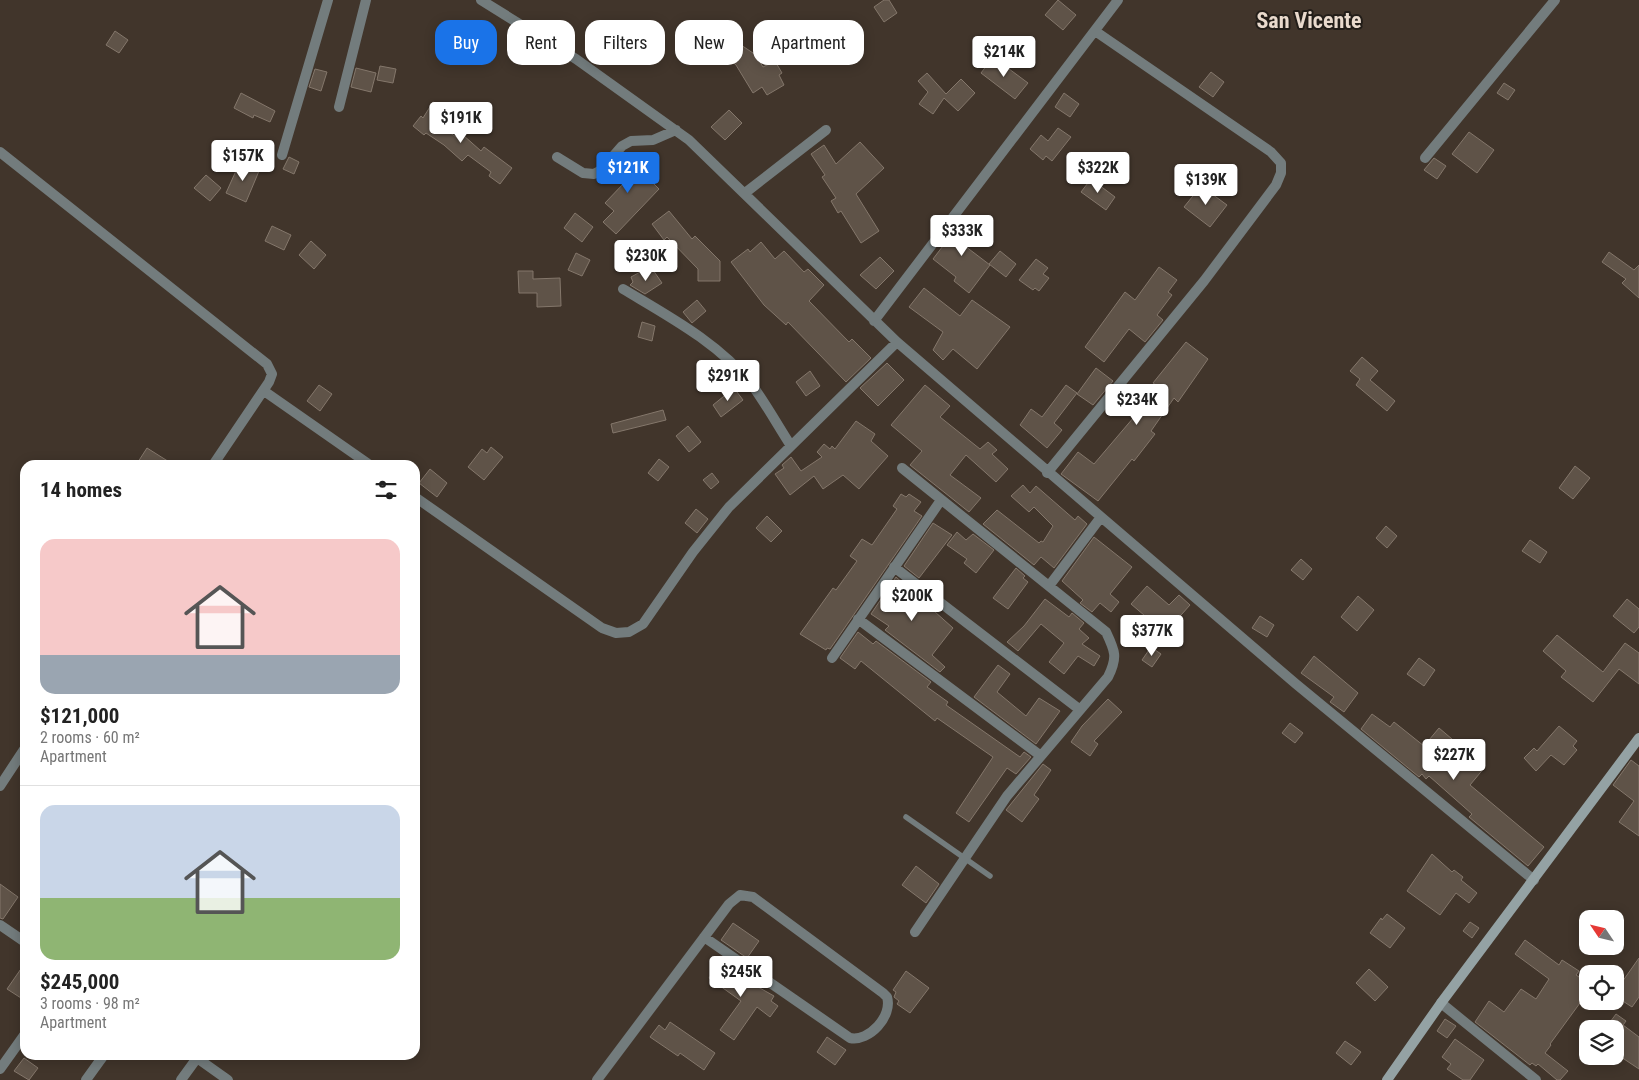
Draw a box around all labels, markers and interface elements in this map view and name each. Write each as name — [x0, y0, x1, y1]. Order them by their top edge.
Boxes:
district label: San Vicente — [1256, 8, 1362, 33]
chip: Buy — [435, 20, 497, 65]
chip: Rent — [507, 20, 575, 65]
chip: Filters — [585, 20, 665, 65]
chip: New — [675, 20, 743, 65]
chip: Apartment — [753, 20, 864, 65]
pin: $214K — [969, 36, 1039, 78]
text: $214K — [983, 42, 1025, 61]
pin: $191K — [426, 102, 496, 144]
text: $191K — [440, 108, 482, 127]
pin: $157K — [208, 140, 278, 182]
text: $157K — [222, 146, 264, 165]
pin: $121K — [593, 152, 663, 194]
pin: $322K — [1063, 152, 1133, 194]
text: $121K — [607, 158, 649, 177]
text: $322K — [1077, 158, 1119, 177]
pin: $139K — [1171, 164, 1241, 206]
text: $139K — [1185, 170, 1227, 189]
pin: $333K — [927, 214, 997, 257]
text: $333K — [941, 221, 983, 240]
pin: $230K — [611, 240, 681, 282]
text: $230K — [625, 246, 667, 265]
pin: $291K — [693, 360, 763, 402]
text: $291K — [707, 366, 749, 385]
pin: $234K — [1102, 384, 1172, 426]
text: $234K — [1116, 390, 1158, 409]
icon: filters — [372, 476, 400, 504]
text: 14 homes — [40, 478, 122, 502]
icon: home — [175, 572, 265, 662]
pin: $200K — [877, 580, 947, 622]
text: $200K — [891, 586, 933, 605]
pin: $377K — [1117, 614, 1187, 657]
text: $377K — [1131, 621, 1173, 640]
text: $121,000 — [40, 704, 119, 728]
text: 2 rooms · 60 m² — [40, 728, 140, 747]
pin: $227K — [1419, 738, 1489, 781]
text: $227K — [1433, 745, 1475, 764]
text: Apartment — [40, 747, 107, 766]
icon: home — [175, 837, 265, 927]
north arrow — [1579, 910, 1624, 955]
map controls — [1579, 910, 1624, 1065]
pin: $245K — [706, 956, 776, 998]
text: $245K — [720, 962, 762, 981]
button: locate — [1579, 965, 1624, 1010]
text: $245,000 — [40, 970, 119, 994]
text: 3 rooms · 98 m² — [40, 994, 140, 1013]
text: Apartment — [40, 1013, 107, 1032]
button: layers — [1579, 1020, 1624, 1065]

